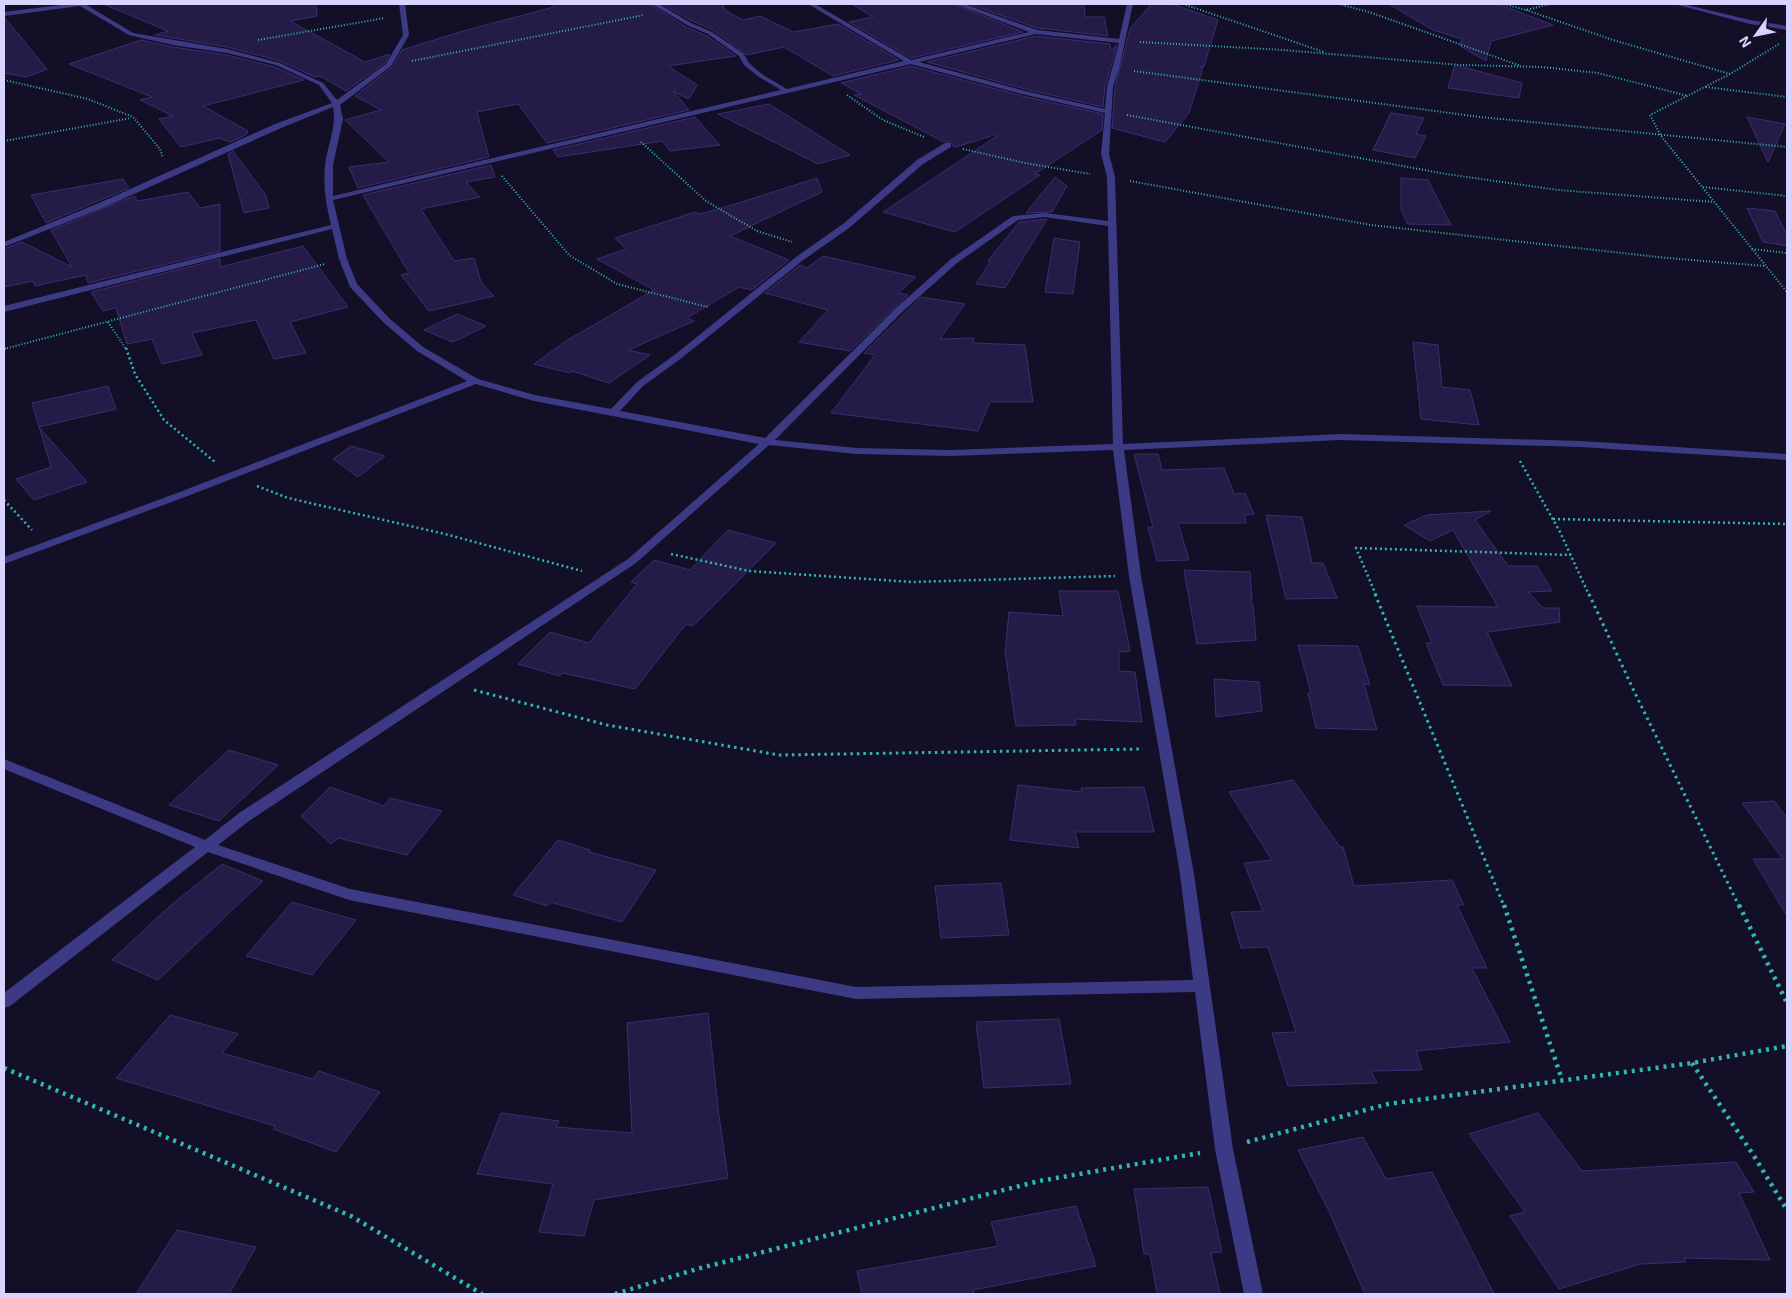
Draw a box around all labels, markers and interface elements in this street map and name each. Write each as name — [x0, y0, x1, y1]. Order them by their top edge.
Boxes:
north arrow — [1731, 10, 1781, 60]
text: N — [1735, 33, 1755, 51]

